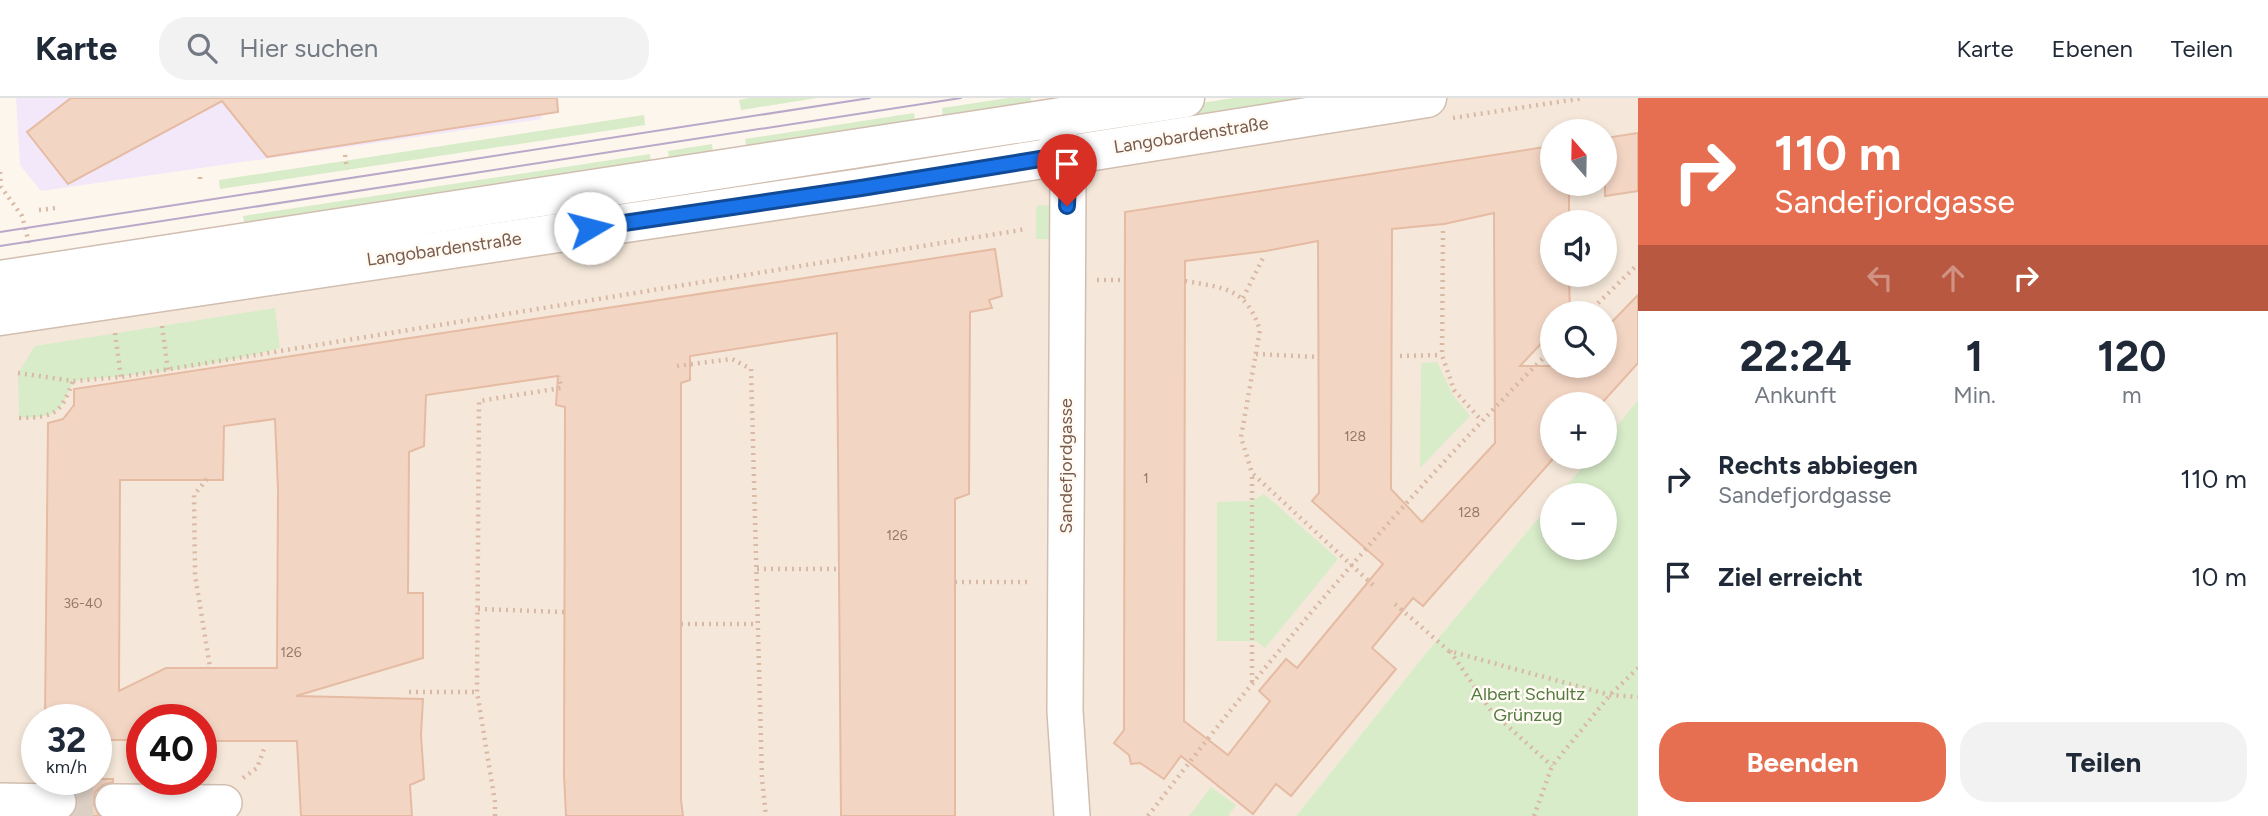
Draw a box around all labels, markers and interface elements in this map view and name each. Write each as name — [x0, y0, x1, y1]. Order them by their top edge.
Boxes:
search box — [159, 17, 649, 80]
text: Karte — [35, 29, 117, 68]
icon: search — [183, 29, 221, 67]
text: Hier suchen — [239, 32, 378, 64]
text: Karte — [1957, 34, 2014, 63]
text: Ebenen — [2052, 34, 2133, 63]
text: Teilen — [2171, 34, 2233, 63]
street label: Langobardenstraße — [1112, 112, 1270, 158]
north arrow — [1540, 119, 1617, 196]
map controls — [1540, 119, 1617, 560]
text: 110 m — [1774, 123, 1902, 182]
icon: right — [1659, 126, 1750, 217]
pin — [1037, 134, 1097, 206]
icon: arrive — [1048, 145, 1086, 183]
text: Sandefjordgasse — [1774, 183, 2015, 221]
position arrow — [553, 191, 627, 265]
button: sound — [1540, 210, 1617, 287]
street label: Langobardenstraße — [365, 227, 523, 271]
icon: left — [1861, 259, 1899, 297]
icon: ahead — [1934, 259, 1972, 297]
icon: right — [2007, 259, 2045, 297]
button: search — [1540, 301, 1617, 378]
text: 22:24 — [1740, 331, 1852, 382]
text: 1 — [1966, 331, 1983, 382]
text: 120 — [2097, 331, 2166, 382]
text: Ankunft — [1754, 381, 1837, 409]
text: Min. — [1953, 381, 1996, 409]
text: m — [2122, 381, 2142, 409]
button: + — [1540, 392, 1617, 469]
street label: Sandefjordgasse — [1055, 398, 1077, 534]
house number: 128 — [1344, 428, 1366, 445]
text: Rechts abbiegen — [1718, 449, 1918, 481]
icon: right — [1659, 460, 1697, 498]
text: 110 m — [2180, 463, 2247, 495]
house number: 1 — [1143, 470, 1149, 487]
text: Sandefjordgasse — [1718, 481, 1891, 509]
button: − — [1540, 483, 1617, 560]
house number: 128 — [1458, 504, 1480, 521]
house number: 126 — [886, 527, 908, 544]
icon: arrive — [1659, 558, 1697, 596]
text: Ziel erreicht — [1718, 561, 1863, 593]
text: 10 m — [2191, 561, 2247, 593]
house number: 36-40 — [63, 595, 103, 612]
house number: 126 — [280, 644, 302, 661]
park label: Albert Schultz Grünzug — [1471, 683, 1585, 726]
speed limit sign: 40 — [126, 704, 217, 795]
text: 32 — [47, 719, 86, 761]
button: Beenden — [1659, 722, 1946, 802]
button: Teilen — [1960, 722, 2247, 802]
text: km/h — [46, 756, 87, 778]

